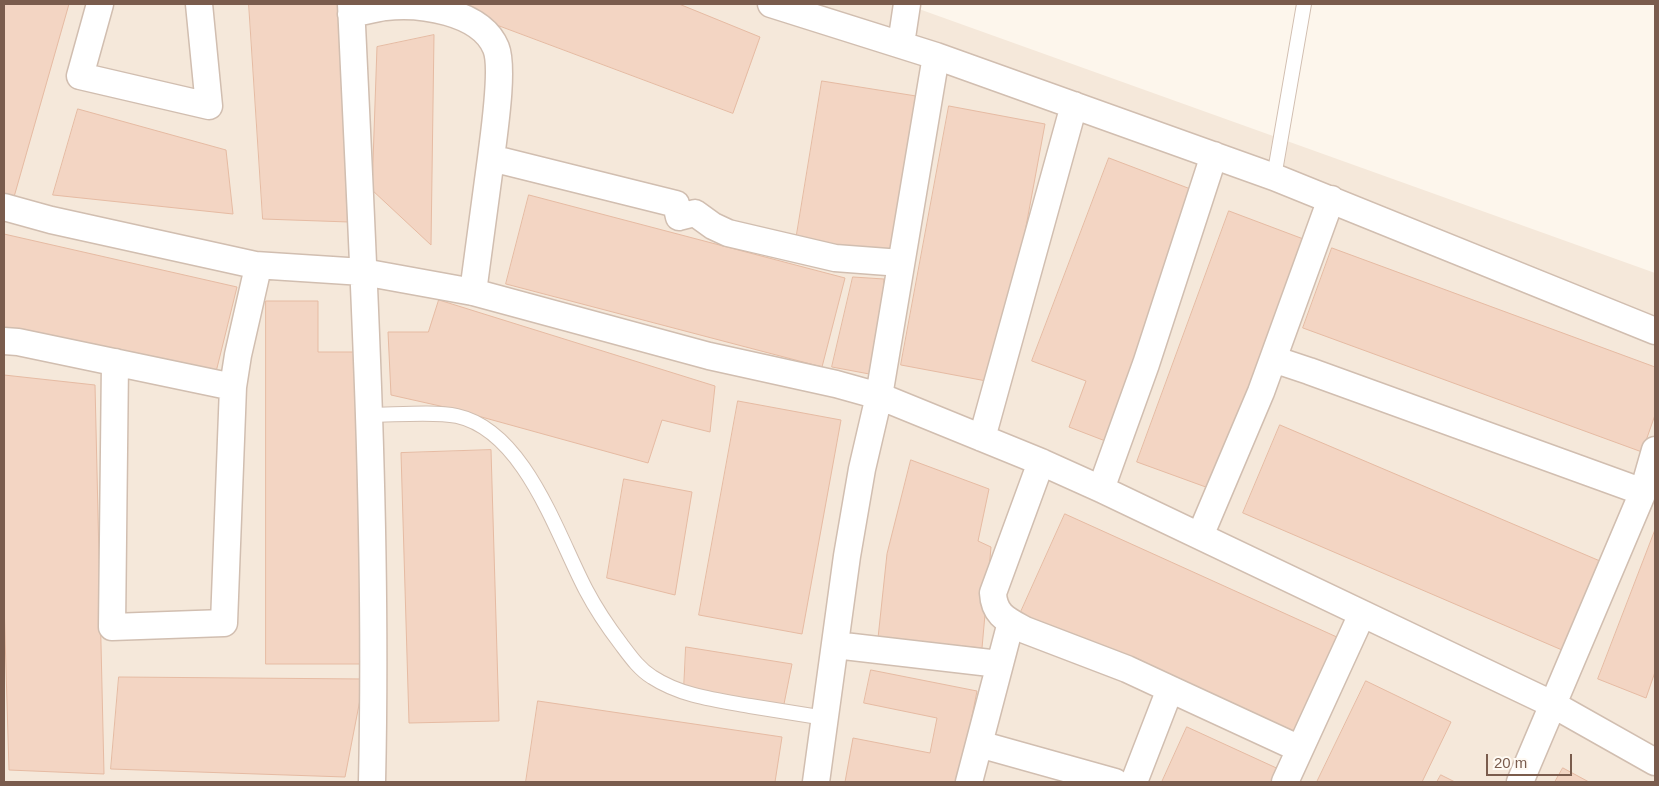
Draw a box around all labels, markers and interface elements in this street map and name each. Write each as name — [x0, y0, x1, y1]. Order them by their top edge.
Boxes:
scale bar — [1489, 744, 1575, 776]
text: 20 m — [1494, 754, 1527, 771]

